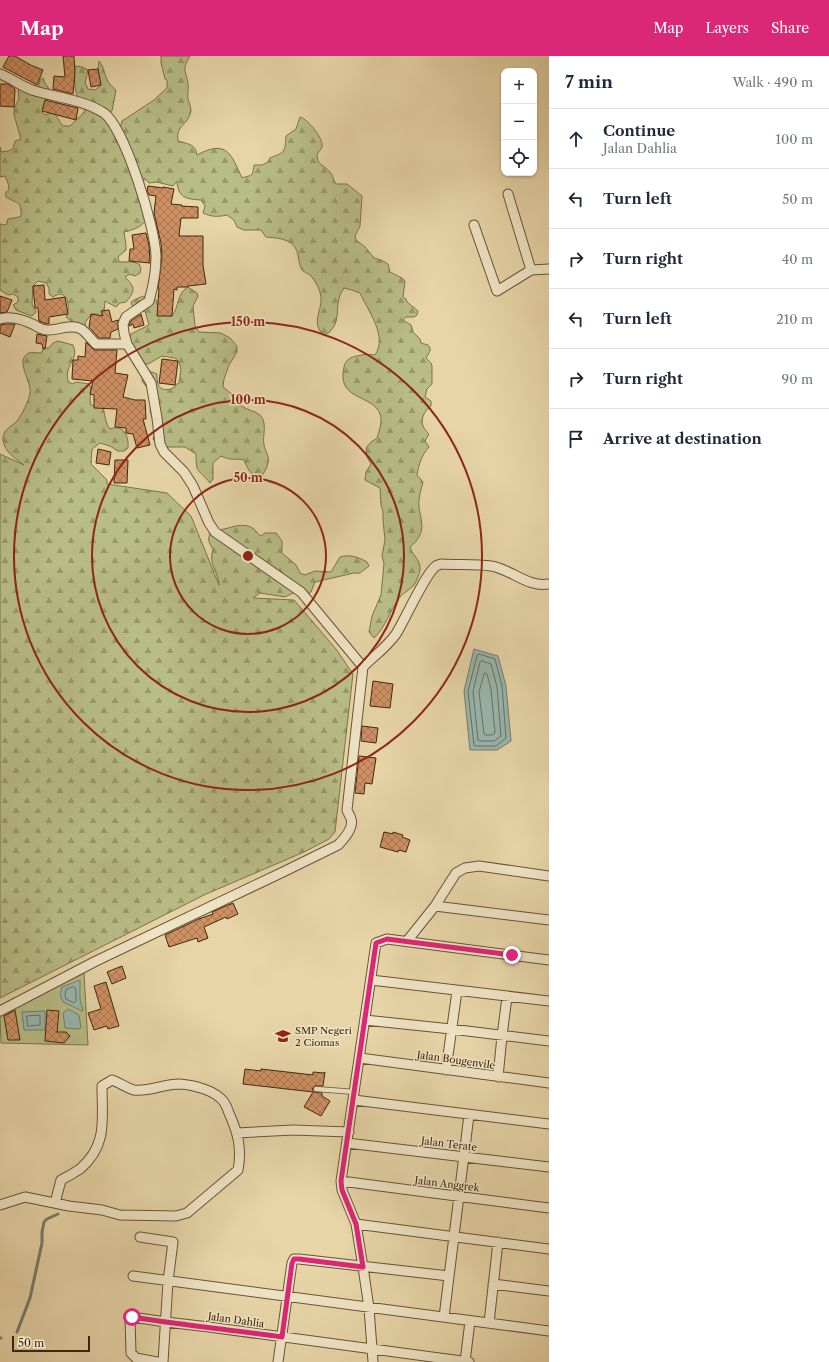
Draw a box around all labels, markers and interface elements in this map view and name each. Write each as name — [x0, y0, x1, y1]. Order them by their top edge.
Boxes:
text: Map — [20, 17, 64, 40]
text: Map — [653, 19, 683, 37]
text: Layers — [705, 19, 749, 37]
text: Share — [771, 19, 809, 37]
map controls — [501, 68, 537, 176]
button: + — [501, 68, 537, 104]
text: 7 min — [565, 72, 613, 92]
text: Walk · 490 m — [732, 74, 813, 90]
button: − — [501, 104, 537, 140]
text: Continue — [603, 121, 675, 140]
icon: ahead — [565, 128, 587, 150]
text: 100 m — [775, 131, 813, 147]
button: locate — [501, 140, 537, 176]
text: Jalan Dahlia — [603, 140, 677, 156]
icon: left — [565, 188, 587, 210]
text: Turn left — [603, 189, 672, 208]
text: 50 m — [782, 191, 813, 207]
icon: right — [565, 248, 587, 270]
text: Turn right — [603, 249, 683, 268]
text: 40 m — [782, 251, 813, 267]
icon: left — [565, 308, 587, 330]
text: Turn left — [603, 309, 672, 328]
text: 210 m — [776, 311, 813, 327]
text: 150 m — [231, 314, 265, 329]
icon: right — [565, 368, 587, 390]
text: Turn right — [603, 369, 683, 388]
text: 90 m — [782, 371, 813, 387]
text: 100 m — [230, 392, 266, 407]
icon: arrive — [565, 428, 587, 450]
text: Arrive at destination — [603, 429, 762, 448]
text: 50 m — [233, 470, 263, 485]
centre of rings — [241, 549, 255, 563]
route end — [503, 946, 521, 964]
place label: SMP Negeri 2 Ciomas — [295, 1024, 352, 1049]
school or university icon: SMP Negeri 2 Ciomas — [274, 1027, 292, 1045]
street label: Jalan Bougenvile — [414, 1048, 496, 1072]
street label: Jalan Terate — [418, 1134, 478, 1154]
street label: Jalan Anggrek — [412, 1173, 481, 1195]
route start — [123, 1308, 141, 1326]
street label: Jalan Dahlia — [205, 1309, 266, 1330]
scale bar — [12, 1334, 90, 1353]
text: 50 m — [18, 1336, 44, 1350]

